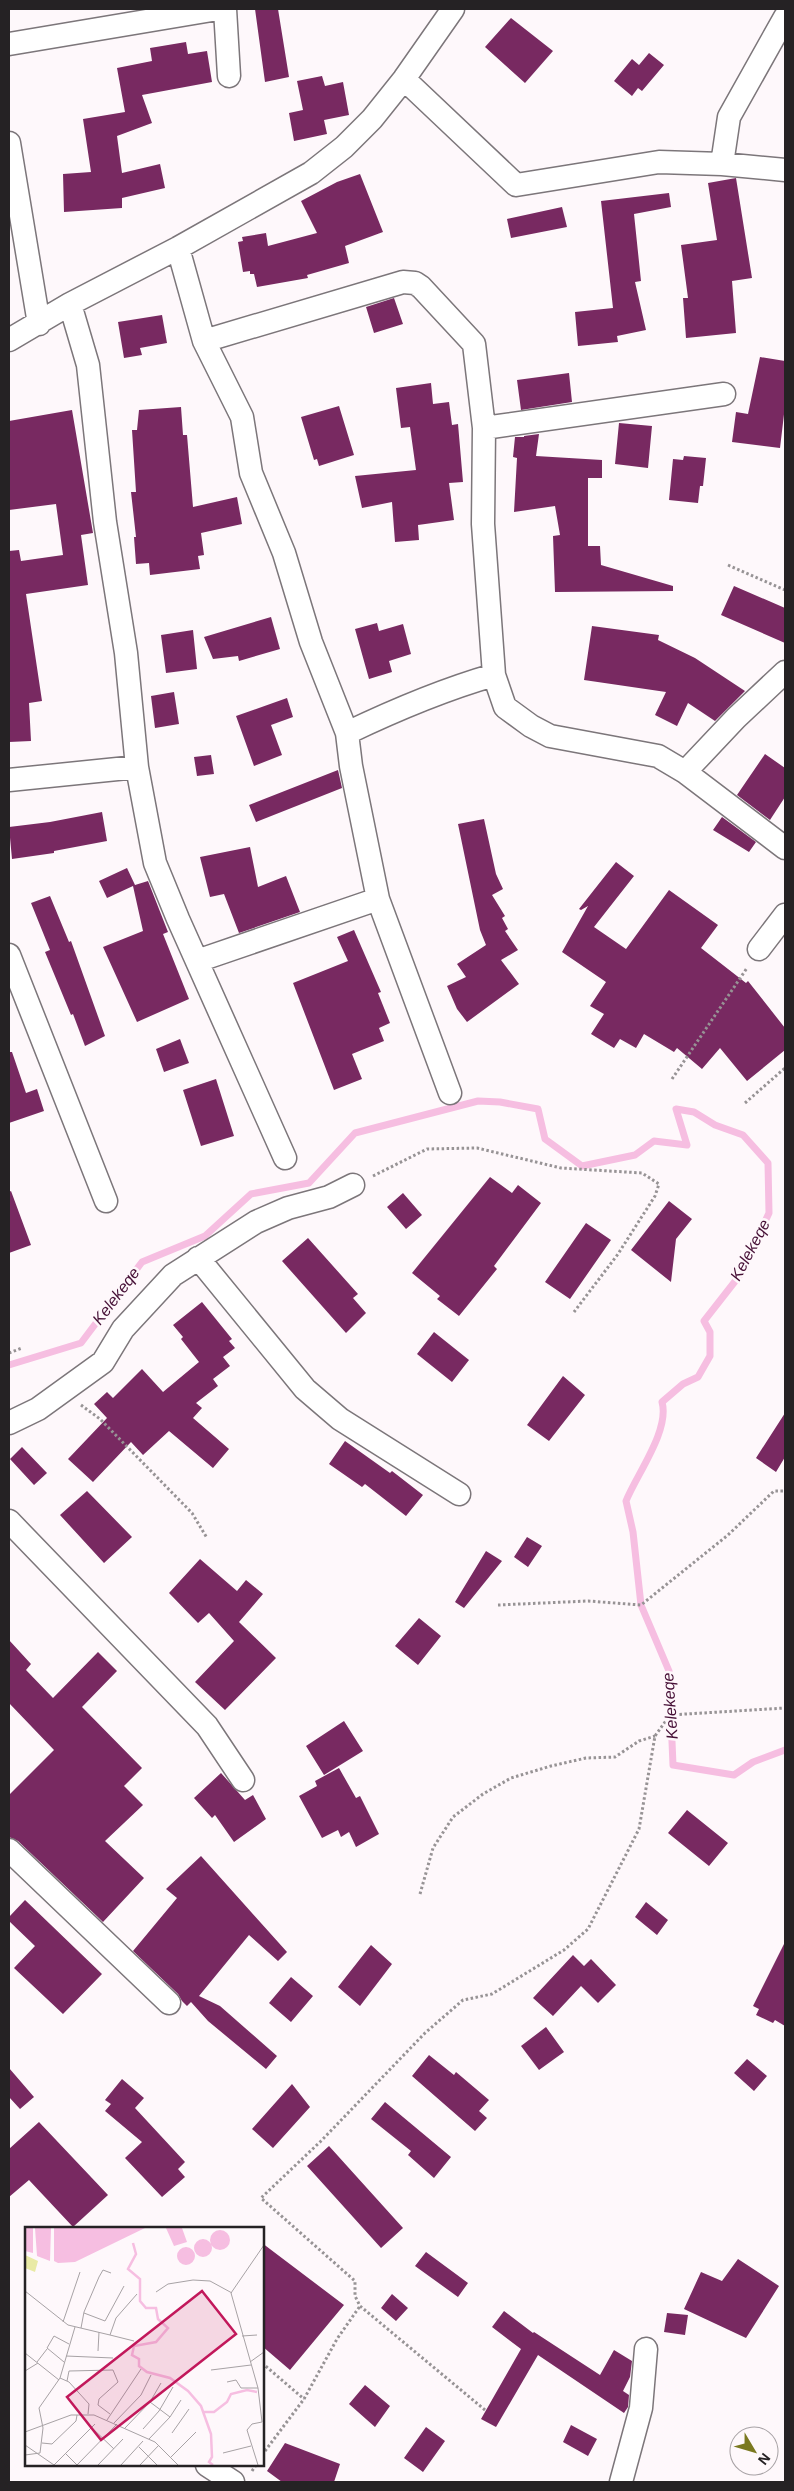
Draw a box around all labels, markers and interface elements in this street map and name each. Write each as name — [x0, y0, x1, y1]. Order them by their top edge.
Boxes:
water label: Kelekeqe — [727, 1216, 773, 1283]
water label: Kelekeqe — [89, 1264, 143, 1328]
water label: Kelekeqe — [659, 1672, 681, 1740]
inset map — [25, 2227, 264, 2466]
north arrow — [729, 2426, 779, 2476]
text: N — [755, 2450, 774, 2468]

